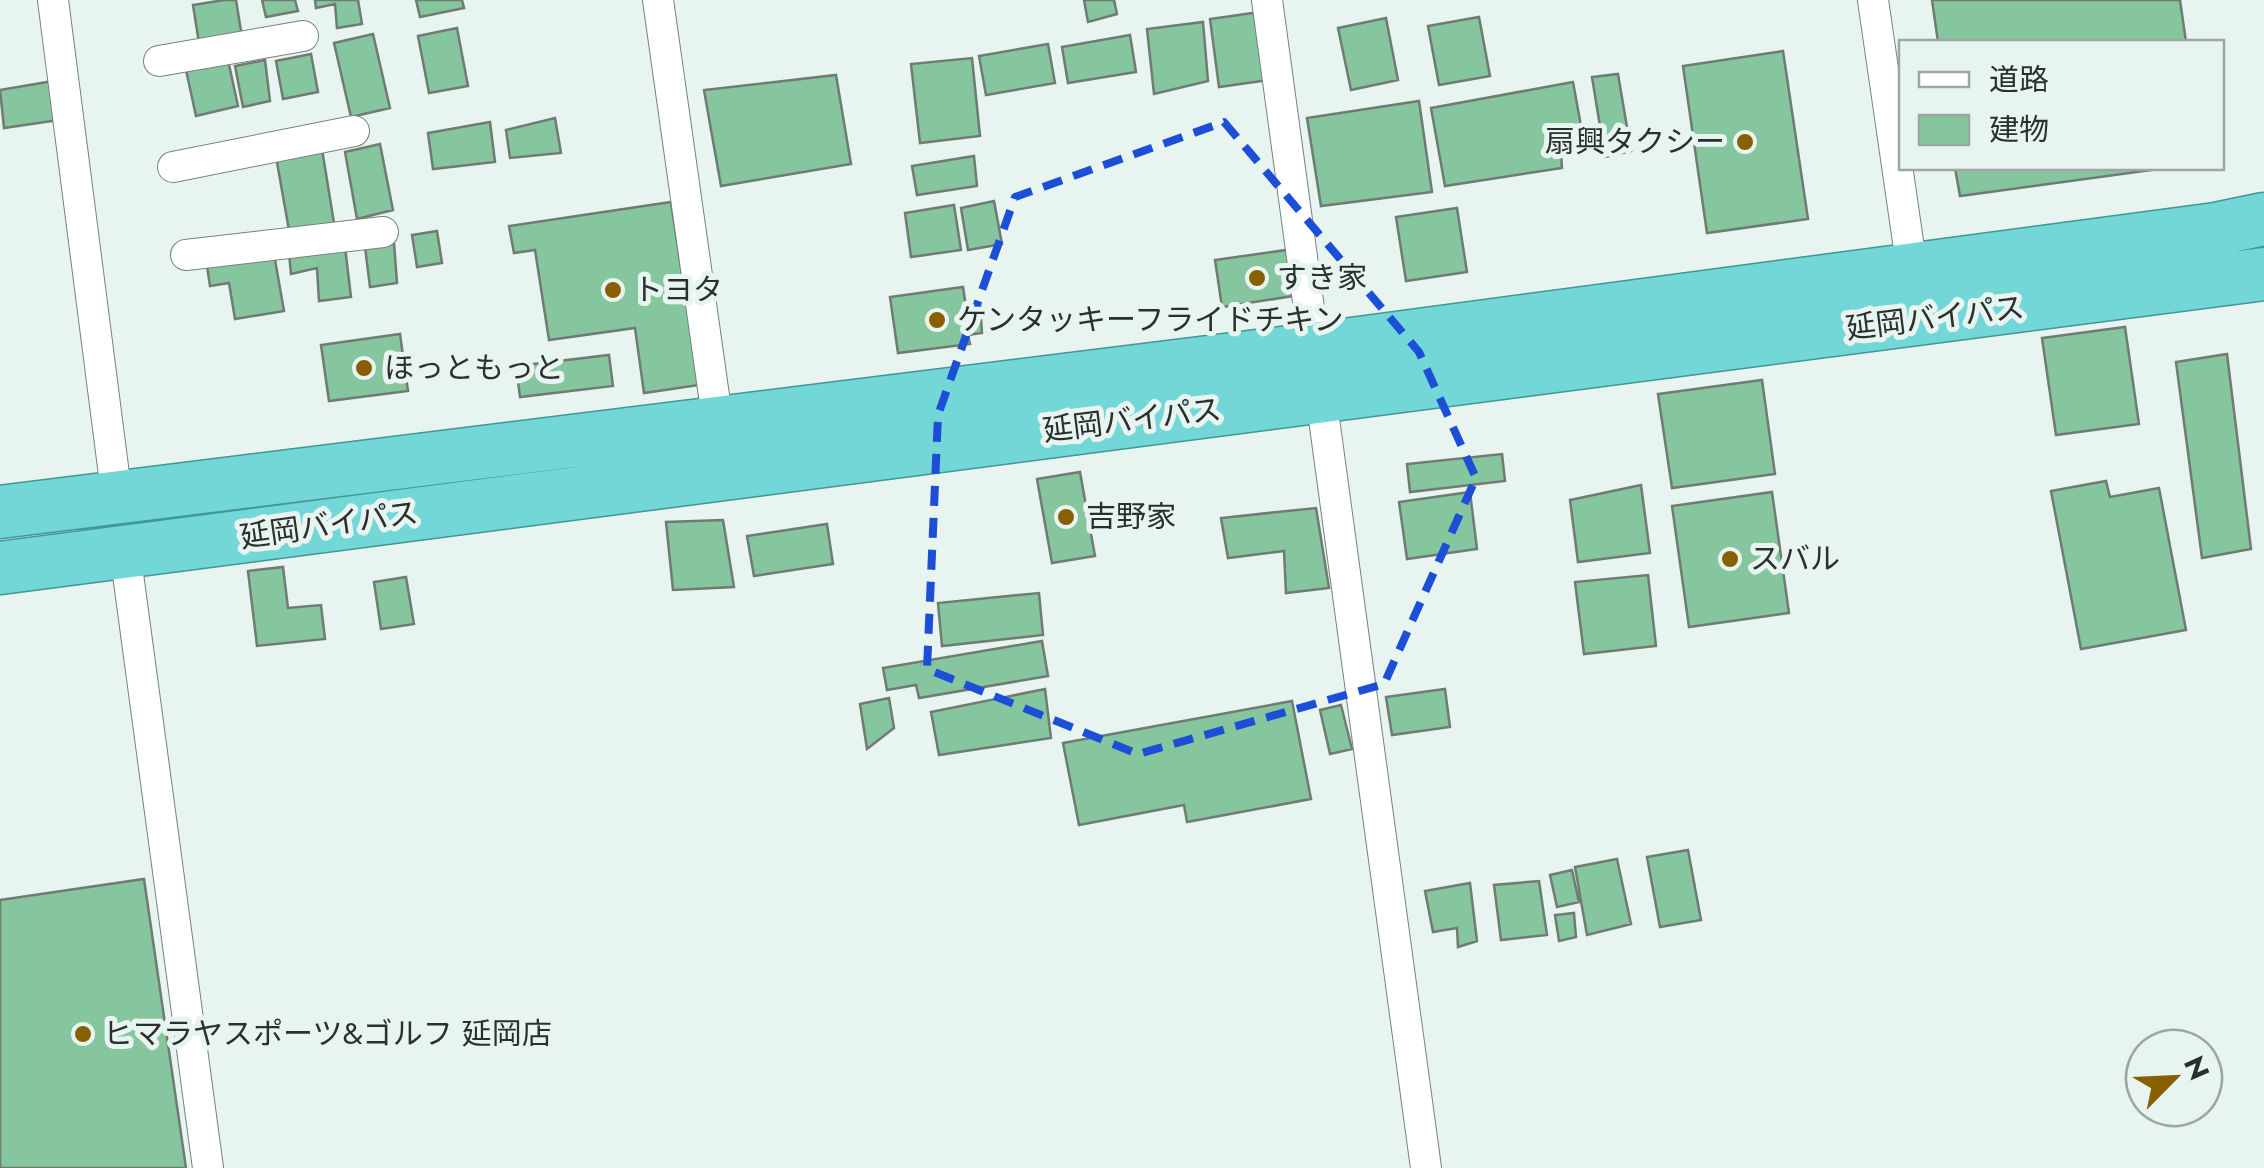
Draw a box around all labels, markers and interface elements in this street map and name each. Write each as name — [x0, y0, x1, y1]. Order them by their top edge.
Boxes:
legend — [1899, 40, 2224, 170]
text: 道路 — [1989, 58, 2049, 101]
text: 建物 — [1989, 108, 2049, 151]
place label: 扇興タクシー — [1545, 120, 1725, 163]
marker: 扇興タクシー — [1734, 131, 1756, 153]
place label: すき家 — [1277, 256, 1367, 299]
marker: すき家 — [1246, 267, 1268, 289]
place label: トヨタ — [633, 268, 723, 311]
marker: トヨタ — [602, 279, 624, 301]
street label: 延岡バイパス — [1843, 285, 2027, 350]
place label: ケンタッキーフライドチキン — [957, 298, 1343, 341]
marker: ケンタッキーフライドチキン — [926, 309, 948, 331]
place label: ほっともっと — [384, 346, 564, 389]
marker: ほっともっと — [353, 357, 375, 379]
street label: 延岡バイパス — [1040, 387, 1224, 452]
street label: 延岡バイパス — [237, 491, 421, 558]
place label: 吉野家 — [1086, 495, 1176, 538]
marker: 吉野家 — [1055, 506, 1077, 528]
place label: スバル — [1750, 537, 1840, 580]
marker: スバル — [1719, 548, 1741, 570]
place label: ヒマラヤスポーツ&ゴルフ 延岡店 — [103, 1012, 552, 1055]
marker: ヒマラヤスポーツ&ゴルフ 延岡店 — [72, 1023, 94, 1045]
north arrow — [2124, 1028, 2224, 1128]
text: N — [2173, 1050, 2220, 1087]

